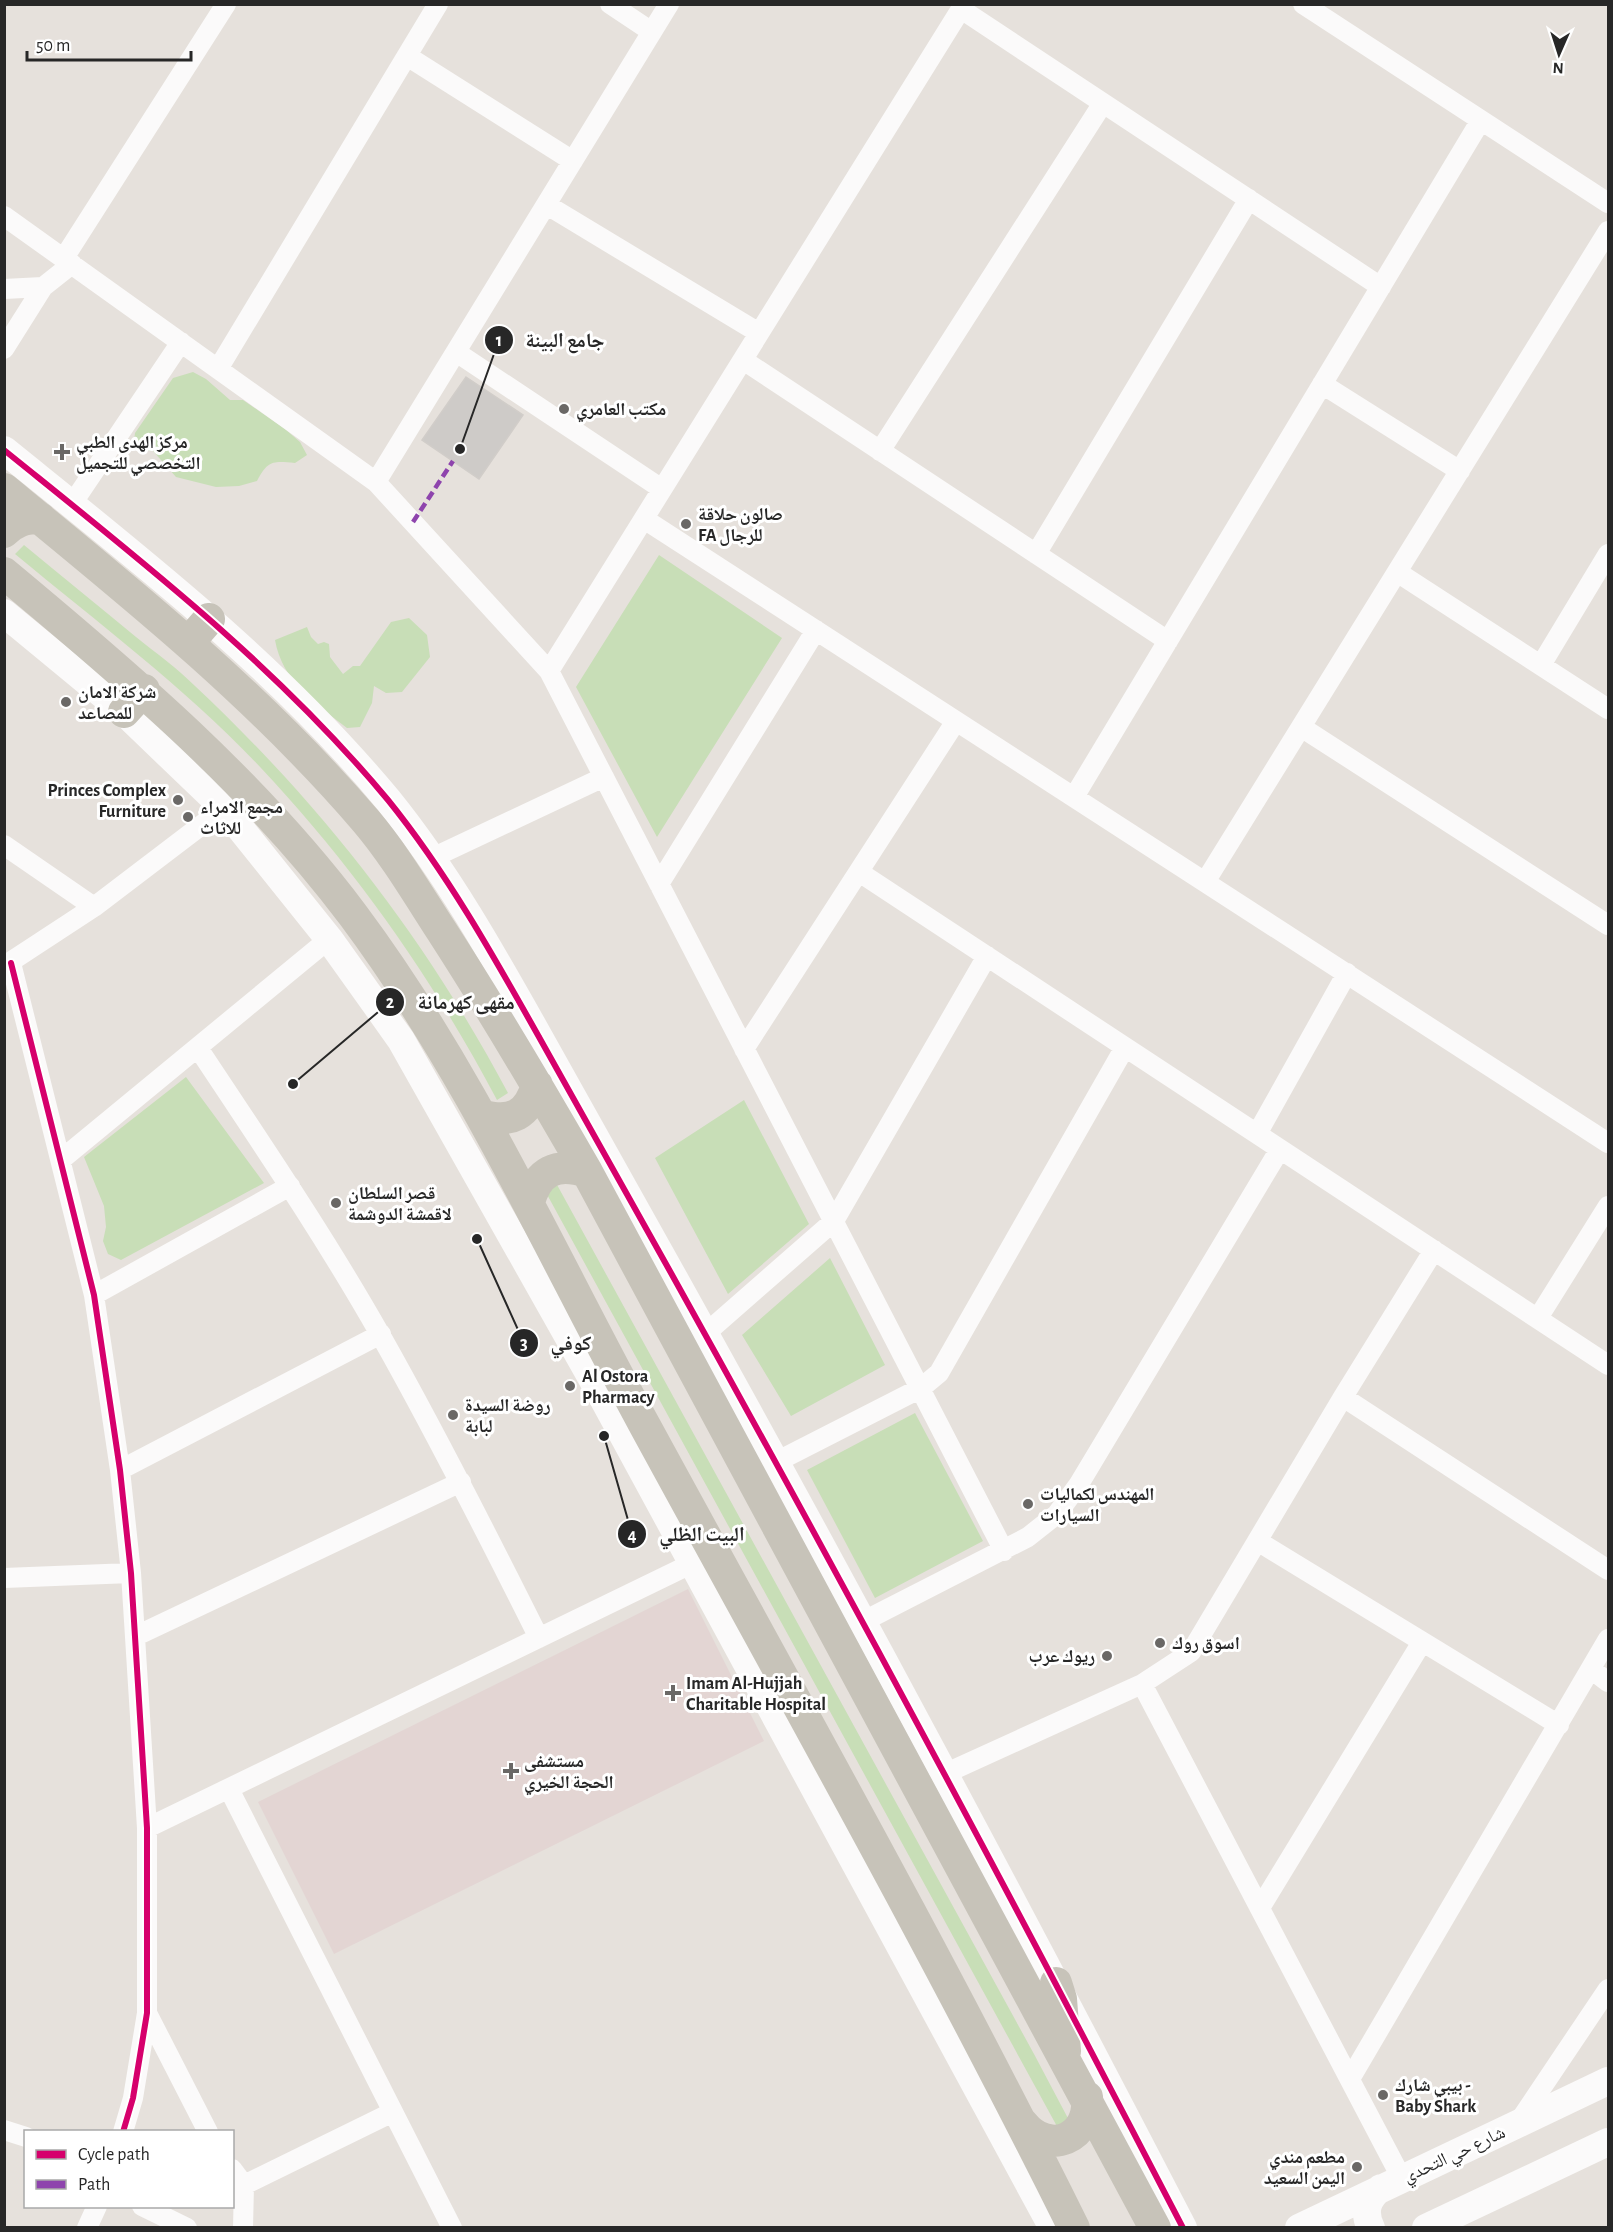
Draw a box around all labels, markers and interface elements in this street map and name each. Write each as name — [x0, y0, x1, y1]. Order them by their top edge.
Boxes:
scale bar — [27, 24, 190, 62]
north arrow — [1529, 24, 1589, 84]
text: 50 m — [36, 37, 70, 55]
text: N — [1552, 60, 1564, 76]
callout: جامع البينة — [484, 321, 617, 359]
text: جامع البينة — [526, 331, 605, 354]
text: 1 — [496, 332, 502, 350]
place label: مكتب العامري — [576, 401, 666, 423]
marker: مكتب العامري — [557, 402, 571, 416]
place label: مركز الهدى الطبي التخصصي للتجميل — [76, 434, 201, 477]
marker: مركز الهدى الطبي التخصصي للتجميل — [53, 443, 71, 461]
place label: صالون حلاقة FA للرجال — [698, 506, 783, 546]
marker: صالون حلاقة FA للرجال — [679, 517, 693, 531]
place label: شركة الامان للمصاعد — [78, 684, 156, 723]
marker: شركة الامان للمصاعد — [59, 695, 73, 709]
place label: Princes Complex Furniture — [47, 782, 167, 821]
marker: Princes Complex Furniture — [171, 793, 185, 807]
place label: مجمع الامراء للاثاث — [200, 799, 283, 838]
marker: مجمع الامراء للاثاث — [181, 810, 195, 824]
callout: مقهى كهرمانة — [375, 983, 526, 1021]
text: مقهى كهرمانة — [417, 993, 515, 1015]
text: 2 — [386, 994, 395, 1012]
place label: قصر السلطان لاقمشة الدوشمة — [348, 1185, 452, 1224]
marker: قصر السلطان لاقمشة الدوشمة — [329, 1196, 343, 1210]
callout: كوفي — [509, 1324, 604, 1362]
text: كوفي — [551, 1334, 592, 1359]
text: 3 — [520, 1335, 528, 1353]
place label: Al Ostora Pharmacy — [582, 1368, 655, 1407]
marker: Al Ostora Pharmacy — [563, 1379, 577, 1393]
place label: روضة السيدة لبابة — [465, 1397, 551, 1437]
marker: روضة السيدة لبابة — [446, 1408, 460, 1422]
place label: المهندس لكماليات السيارات — [1040, 1486, 1154, 1525]
marker: المهندس لكماليات السيارات — [1021, 1497, 1035, 1511]
callout: البيت الظلي — [617, 1515, 757, 1553]
text: البيت الظلي — [659, 1525, 745, 1550]
text: 4 — [627, 1527, 637, 1545]
place label: اسوق روك — [1172, 1635, 1240, 1654]
marker: اسوق روك — [1153, 1636, 1167, 1650]
place label: ريوك عرب — [1028, 1648, 1095, 1667]
marker: ريوك عرب — [1100, 1649, 1114, 1663]
place label: Imam Al-Hujjah Charitable Hospital — [686, 1675, 826, 1714]
marker: Imam Al-Hujjah Charitable Hospital — [664, 1684, 682, 1702]
place label: مستشفى الحجة الخيري — [524, 1753, 614, 1796]
marker: مستشفى الحجة الخيري — [502, 1762, 520, 1780]
place label: بيبي شارك - Baby Shark — [1395, 2077, 1476, 2116]
marker: بيبي شارك - Baby Shark — [1376, 2088, 1390, 2102]
street label: شارع حي التحدي — [1401, 2123, 1510, 2190]
legend — [24, 2130, 234, 2208]
text: Cycle path — [78, 2146, 150, 2164]
place label: مطعم مندي اليمن السعيد — [1264, 2149, 1345, 2189]
marker: مطعم مندي اليمن السعيد — [1350, 2160, 1364, 2174]
text: Path — [78, 2176, 110, 2194]

